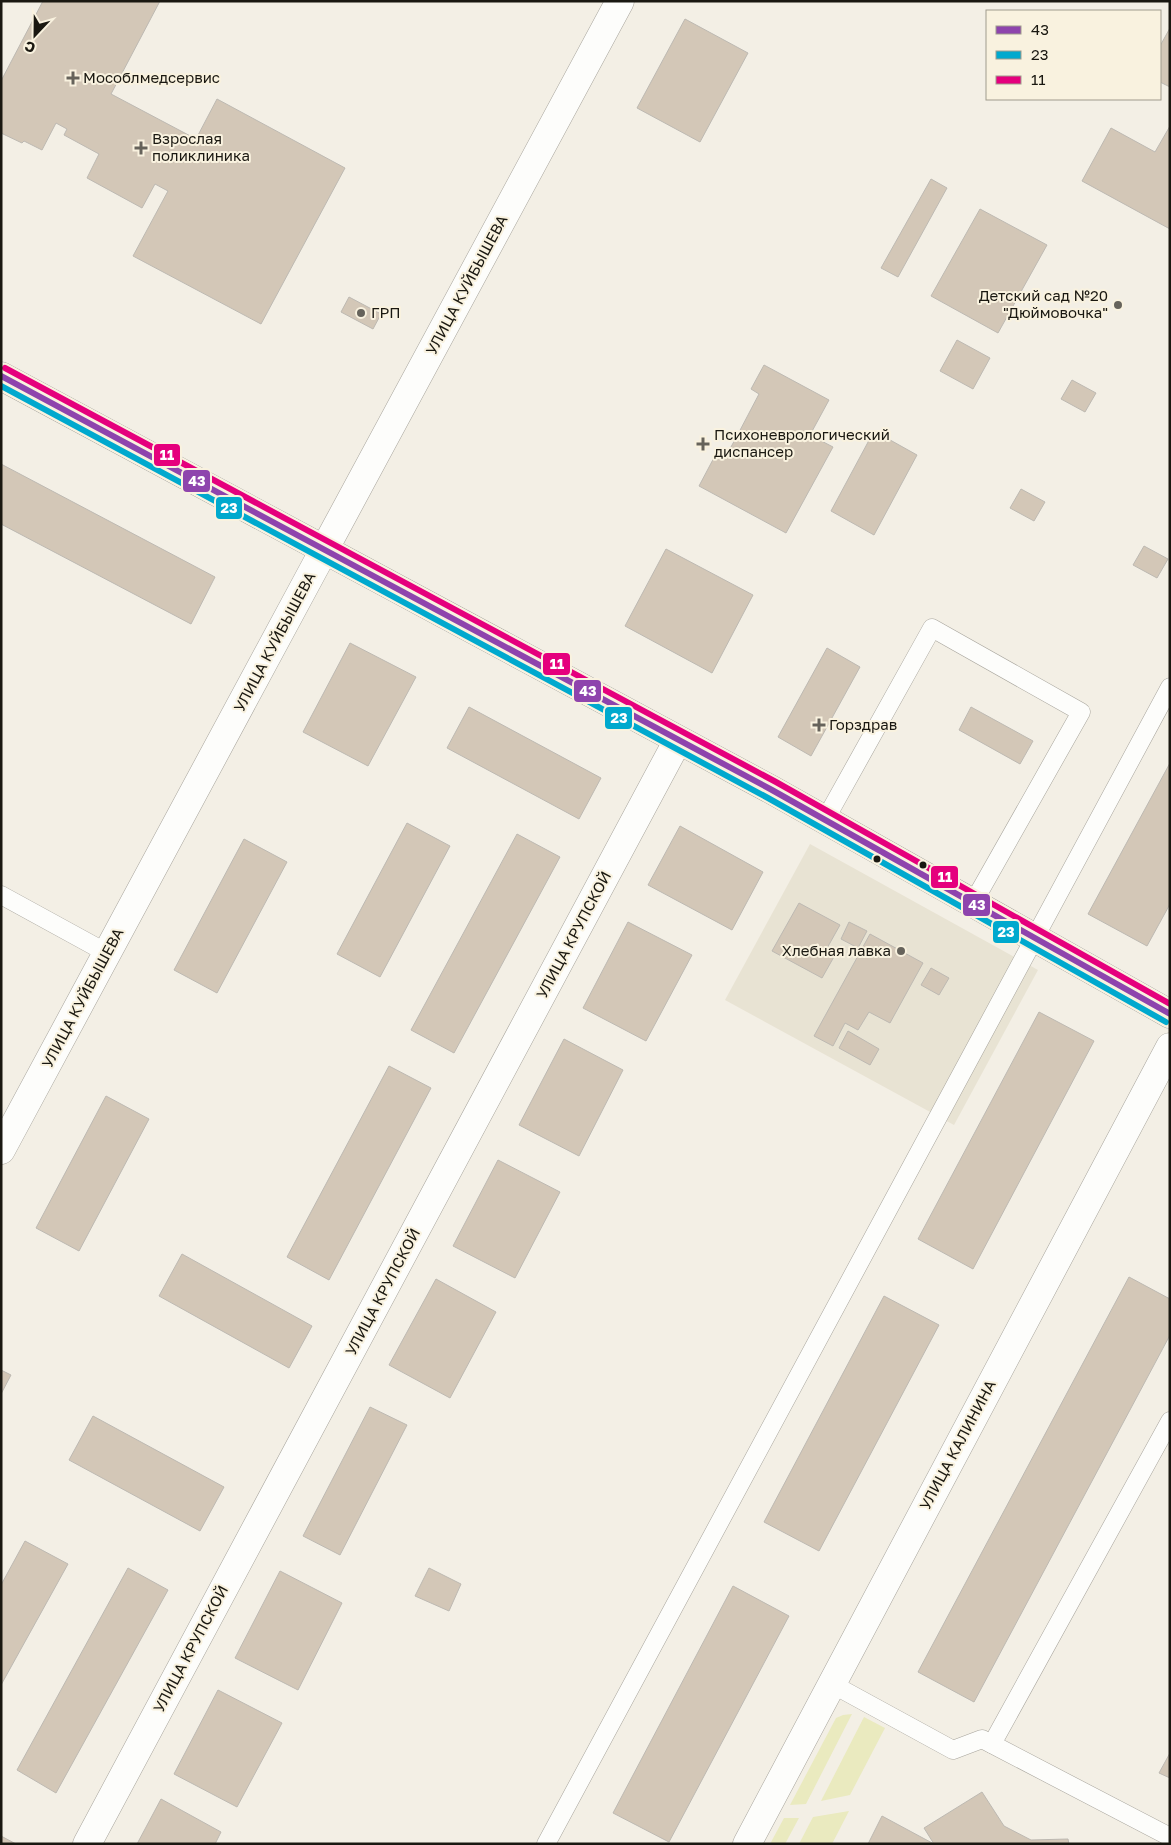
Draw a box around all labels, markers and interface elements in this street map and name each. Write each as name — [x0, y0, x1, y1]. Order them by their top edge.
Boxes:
north arrow — [10, 10, 60, 60]
legend — [986, 10, 1161, 100]
text: 43 — [1031, 20, 1049, 38]
text: С — [22, 38, 38, 57]
text: 23 — [1031, 45, 1048, 63]
place label: Мособлмедсервис — [83, 68, 220, 86]
text: 11 — [1031, 70, 1046, 88]
marker: Мособлмедсервис — [67, 72, 79, 84]
place label: Взрослая поликлиника — [152, 129, 250, 164]
marker: Взрослая поликлиника — [134, 141, 148, 155]
street label: УЛИЦА КУЙБЫШЕВА — [422, 211, 511, 358]
place label: Детский сад №20 "Дюймовочка" — [979, 286, 1108, 321]
marker: Детский сад №20 "Дюймовочка" — [1112, 299, 1124, 311]
place label: ГРП — [371, 303, 400, 321]
marker: ГРП — [355, 307, 367, 319]
place label: Психоневрологический диспансер — [714, 425, 890, 460]
marker: Психоневрологический диспансер — [696, 437, 710, 451]
line badge: 11 — [153, 443, 181, 467]
text: 11 — [160, 446, 174, 463]
line badge: 43 — [182, 469, 211, 493]
text: 43 — [188, 472, 206, 489]
line badge: 23 — [215, 496, 243, 520]
text: 23 — [220, 499, 238, 516]
street label: УЛИЦА КУЙБЫШЕВА — [230, 568, 319, 715]
line badge: 11 — [542, 652, 571, 676]
text: 11 — [550, 655, 564, 672]
line badge: 43 — [573, 679, 602, 703]
text: 43 — [579, 682, 597, 699]
line badge: 23 — [604, 706, 633, 730]
text: 23 — [610, 709, 628, 726]
place label: Горздрав — [829, 715, 897, 733]
marker: Горздрав — [813, 719, 825, 731]
unlabelled marker — [872, 854, 882, 864]
unlabelled marker — [918, 860, 928, 870]
line badge: 11 — [930, 865, 959, 889]
street label: УЛИЦА КРУПСКОЙ — [532, 868, 614, 1001]
text: 11 — [938, 868, 952, 885]
line badge: 43 — [962, 893, 991, 917]
text: 43 — [968, 896, 986, 913]
line badge: 23 — [992, 920, 1020, 944]
text: 23 — [997, 923, 1015, 940]
street label: УЛИЦА КУЙБЫШЕВА — [38, 924, 127, 1071]
place label: Хлебная лавка — [782, 941, 891, 959]
marker: Хлебная лавка — [895, 945, 907, 957]
street label: УЛИЦА КРУПСКОЙ — [341, 1225, 423, 1358]
street label: УЛИЦА КАЛИНИНА — [915, 1376, 999, 1513]
street label: УЛИЦА КРУПСКОЙ — [149, 1582, 231, 1715]

